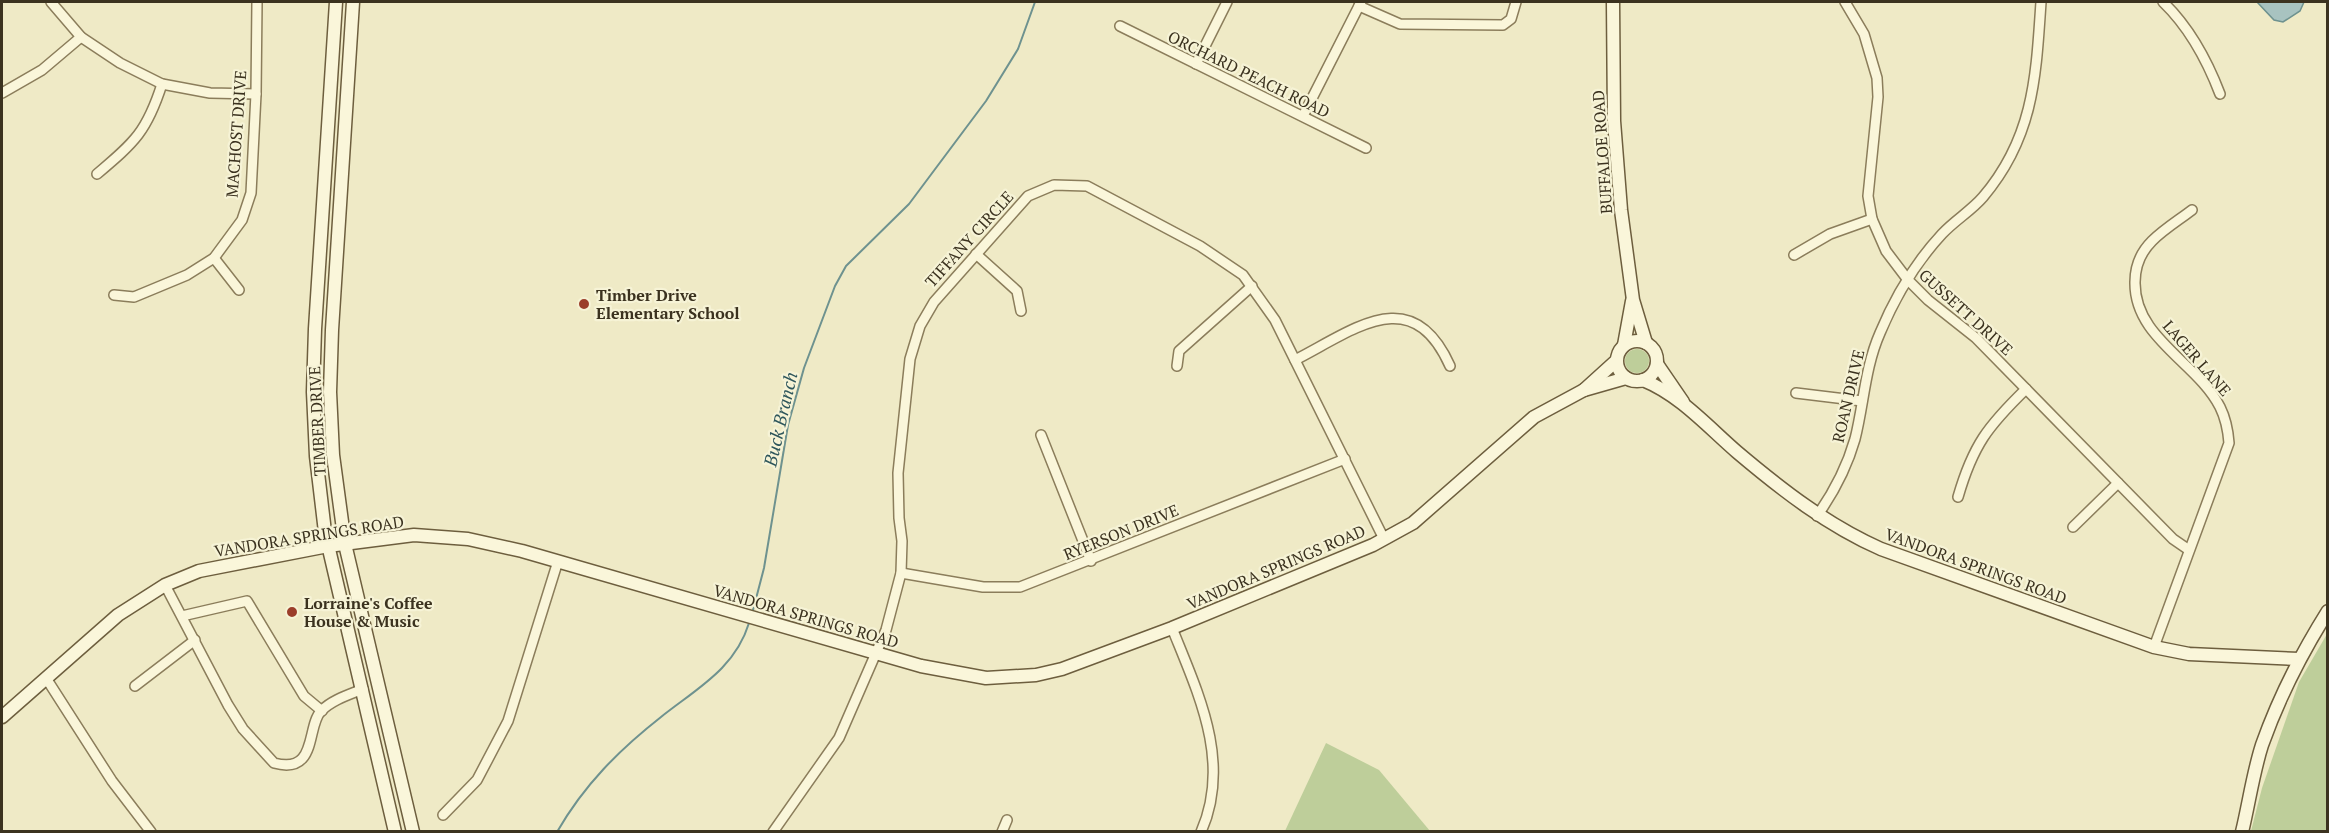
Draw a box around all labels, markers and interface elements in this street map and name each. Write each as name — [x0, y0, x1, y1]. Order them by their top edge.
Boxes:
street label: ORCHARD PEACH ROAD — [1164, 25, 1334, 123]
street label: MACHOST DRIVE — [221, 70, 251, 198]
street label: BUFFALOE ROAD — [1587, 89, 1617, 215]
street label: TIFFANY CIRCLE — [920, 186, 1018, 292]
street label: GUSSETT DRIVE — [1914, 264, 2018, 360]
place label: Timber Drive Elementary School — [596, 284, 740, 324]
marker: Timber Drive Elementary School — [577, 297, 591, 311]
street label: LAGER LANE — [2158, 315, 2236, 401]
street label: ROAN DRIVE — [1827, 347, 1869, 445]
street label: TIMBER DRIVE — [303, 365, 331, 477]
water label: Buck Branch — [757, 369, 803, 470]
street label: RYERSON DRIVE — [1060, 499, 1182, 565]
street label: VANDORA SPRINGS ROAD — [213, 510, 405, 562]
street label: VANDORA SPRINGS ROAD — [1183, 519, 1369, 615]
street label: VANDORA SPRINGS ROAD — [1882, 523, 2070, 609]
street label: VANDORA SPRINGS ROAD — [711, 579, 901, 653]
place label: Lorraine's Coffee House & Music — [304, 592, 433, 632]
marker: Lorraine's Coffee House & Music — [285, 605, 299, 619]

